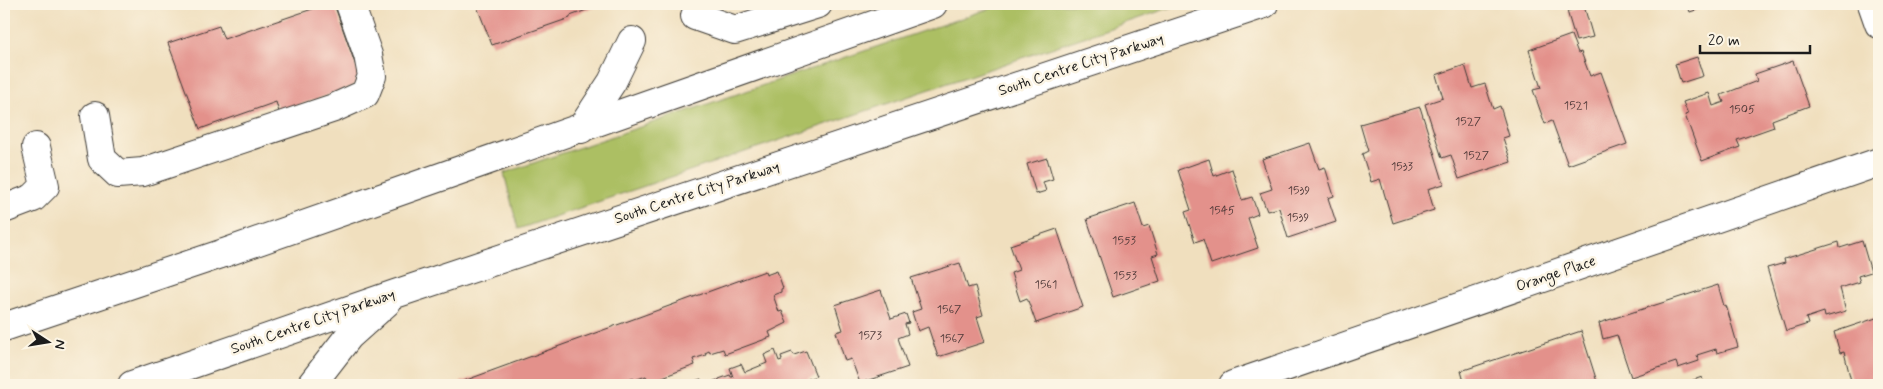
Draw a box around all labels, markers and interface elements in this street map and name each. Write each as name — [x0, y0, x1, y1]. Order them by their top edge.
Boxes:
scale bar — [1700, 22, 1810, 54]
street label: South Centre City Parkway — [996, 29, 1166, 101]
text: 20 m — [1708, 31, 1740, 51]
house number: 1521 — [1564, 98, 1588, 114]
house number: 1505 — [1729, 102, 1755, 118]
house number: 1527 — [1455, 114, 1481, 130]
house number: 1527 — [1463, 148, 1489, 164]
street label: South Centre City Parkway — [612, 157, 782, 229]
house number: 1533 — [1391, 159, 1414, 175]
house number: 1539 — [1288, 183, 1310, 199]
house number: 1545 — [1209, 203, 1235, 219]
house number: 1539 — [1287, 210, 1309, 226]
house number: 1553 — [1112, 233, 1137, 249]
street label: Orange Place — [1513, 251, 1599, 298]
house number: 1553 — [1113, 268, 1138, 284]
house number: 1561 — [1035, 277, 1057, 293]
street label: South Centre City Parkway — [228, 284, 398, 360]
house number: 1567 — [937, 302, 961, 318]
north arrow — [22, 316, 72, 366]
house number: 1573 — [858, 328, 883, 344]
house number: 1567 — [940, 331, 964, 347]
text: N — [50, 338, 70, 351]

